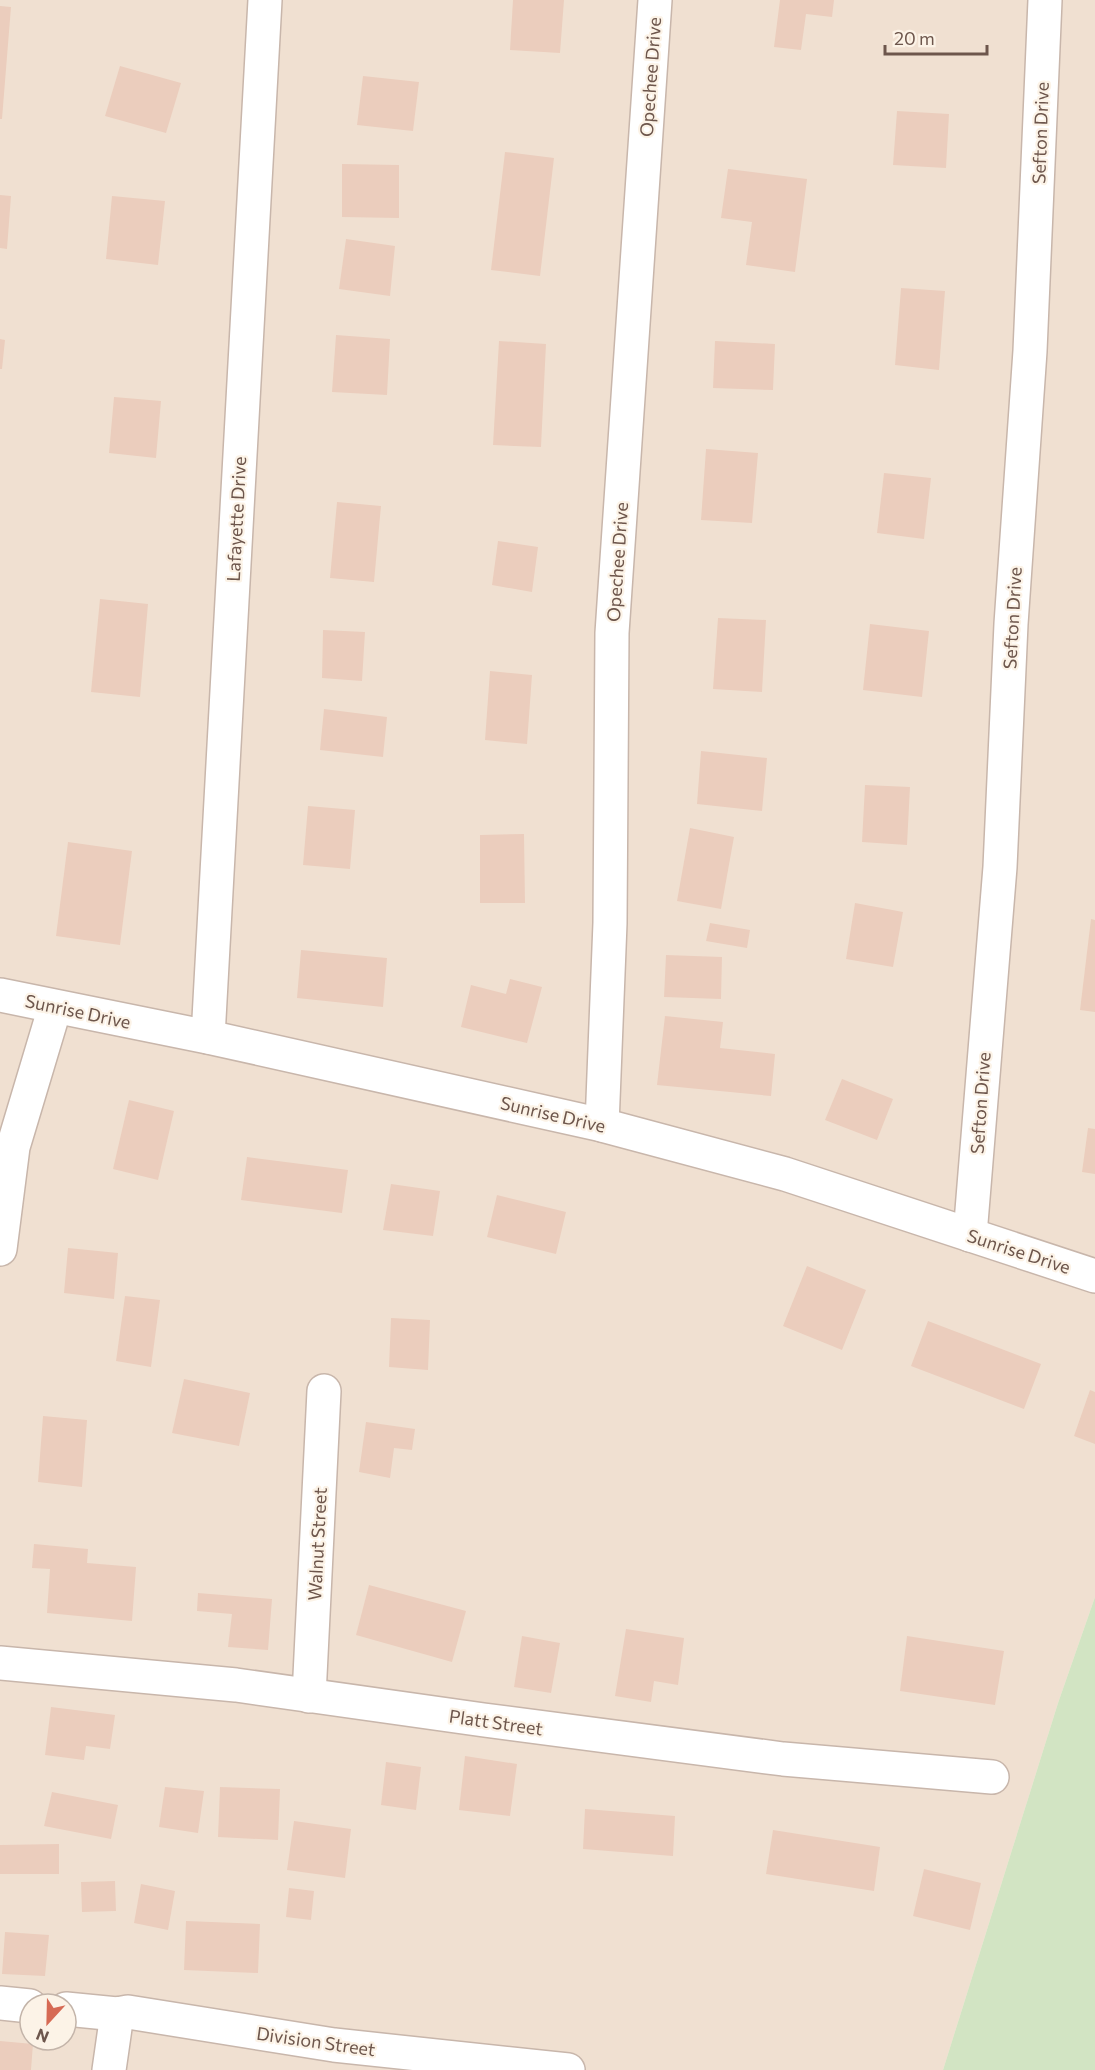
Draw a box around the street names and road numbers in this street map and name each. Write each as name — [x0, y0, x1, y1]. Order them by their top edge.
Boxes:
street label: Opechee Drive — [635, 16, 665, 138]
street label: Sefton Drive — [1027, 82, 1053, 184]
street label: Lafayette Drive — [222, 456, 250, 582]
street label: Opechee Drive — [602, 501, 632, 623]
street label: Sefton Drive — [998, 566, 1026, 670]
street label: Sunrise Drive — [23, 989, 133, 1033]
street label: Sefton Drive — [965, 1051, 995, 1155]
street label: Sunrise Drive — [498, 1091, 608, 1137]
street label: Sunrise Drive — [965, 1224, 1073, 1278]
street label: Walnut Street — [303, 1487, 331, 1601]
street label: Platt Street — [448, 1705, 544, 1739]
street label: Division Street — [255, 2022, 377, 2060]

